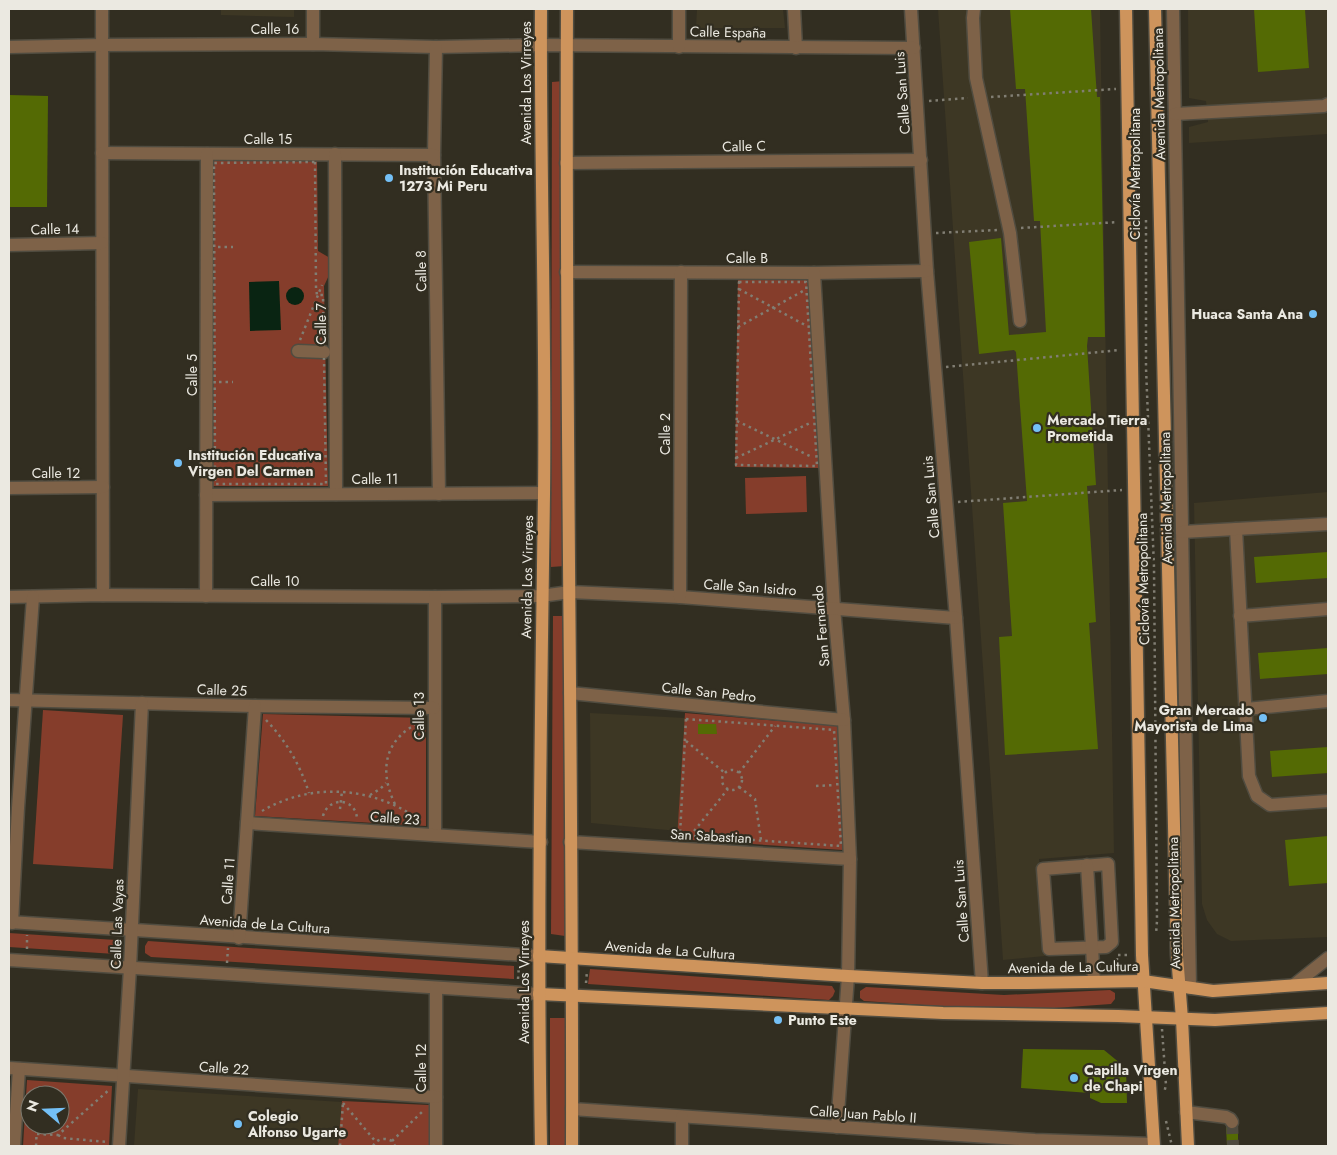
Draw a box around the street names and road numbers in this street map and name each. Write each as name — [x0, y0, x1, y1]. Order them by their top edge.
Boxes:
street label: Calle 16 — [251, 19, 299, 39]
street label: Avenida Los Virreyes — [516, 21, 536, 145]
street label: Calle España — [690, 21, 766, 43]
street label: Avenida Metropolitana — [1148, 28, 1170, 160]
street label: Calle San Luis — [889, 51, 915, 135]
street label: Ciclovía Metropolitana — [1125, 108, 1145, 240]
street label: Calle 15 — [244, 129, 292, 149]
street label: Calle C — [722, 136, 766, 156]
street label: Calle 14 — [31, 219, 79, 239]
street label: Calle B — [726, 248, 768, 268]
street label: Calle 8 — [411, 250, 431, 292]
street label: Calle 7 — [311, 303, 331, 345]
street label: Calle 5 — [182, 354, 202, 396]
street label: Calle 2 — [655, 413, 675, 455]
street label: Avenida Metropolitana — [1155, 432, 1177, 564]
street label: Calle San Luis — [917, 455, 945, 539]
street label: Calle 12 — [32, 463, 80, 483]
street label: Calle 11 — [352, 469, 398, 489]
street label: Ciclovía Metropolitana — [1132, 513, 1154, 645]
street label: Avenida Los Virreyes — [516, 515, 538, 639]
street label: Calle 10 — [251, 571, 299, 591]
street label: Calle San Isidro — [703, 574, 797, 600]
street label: San Fernando — [807, 584, 835, 668]
street label: Calle San Pedro — [661, 677, 758, 707]
street label: Calle 25 — [197, 679, 247, 701]
street label: Calle 13 — [409, 692, 429, 740]
street label: Calle 23 — [369, 806, 421, 830]
street label: San Sabastian — [670, 824, 752, 848]
street label: Avenida Metropolitana — [1163, 837, 1185, 969]
street label: Calle 11 — [216, 857, 240, 905]
street label: Calle San Luis — [948, 859, 974, 943]
street label: Calle Las Vayas — [105, 878, 129, 969]
street label: Avenida de La Cultura — [199, 909, 331, 939]
street label: Avenida Los Virreyes — [514, 920, 534, 1044]
street label: Avenida de La Cultura — [604, 935, 736, 965]
street label: Avenida de La Cultura — [1008, 956, 1138, 978]
street label: Calle 12 — [411, 1044, 431, 1092]
street label: Calle 22 — [198, 1056, 250, 1080]
street label: Calle Juan Pablo II — [809, 1100, 917, 1128]

